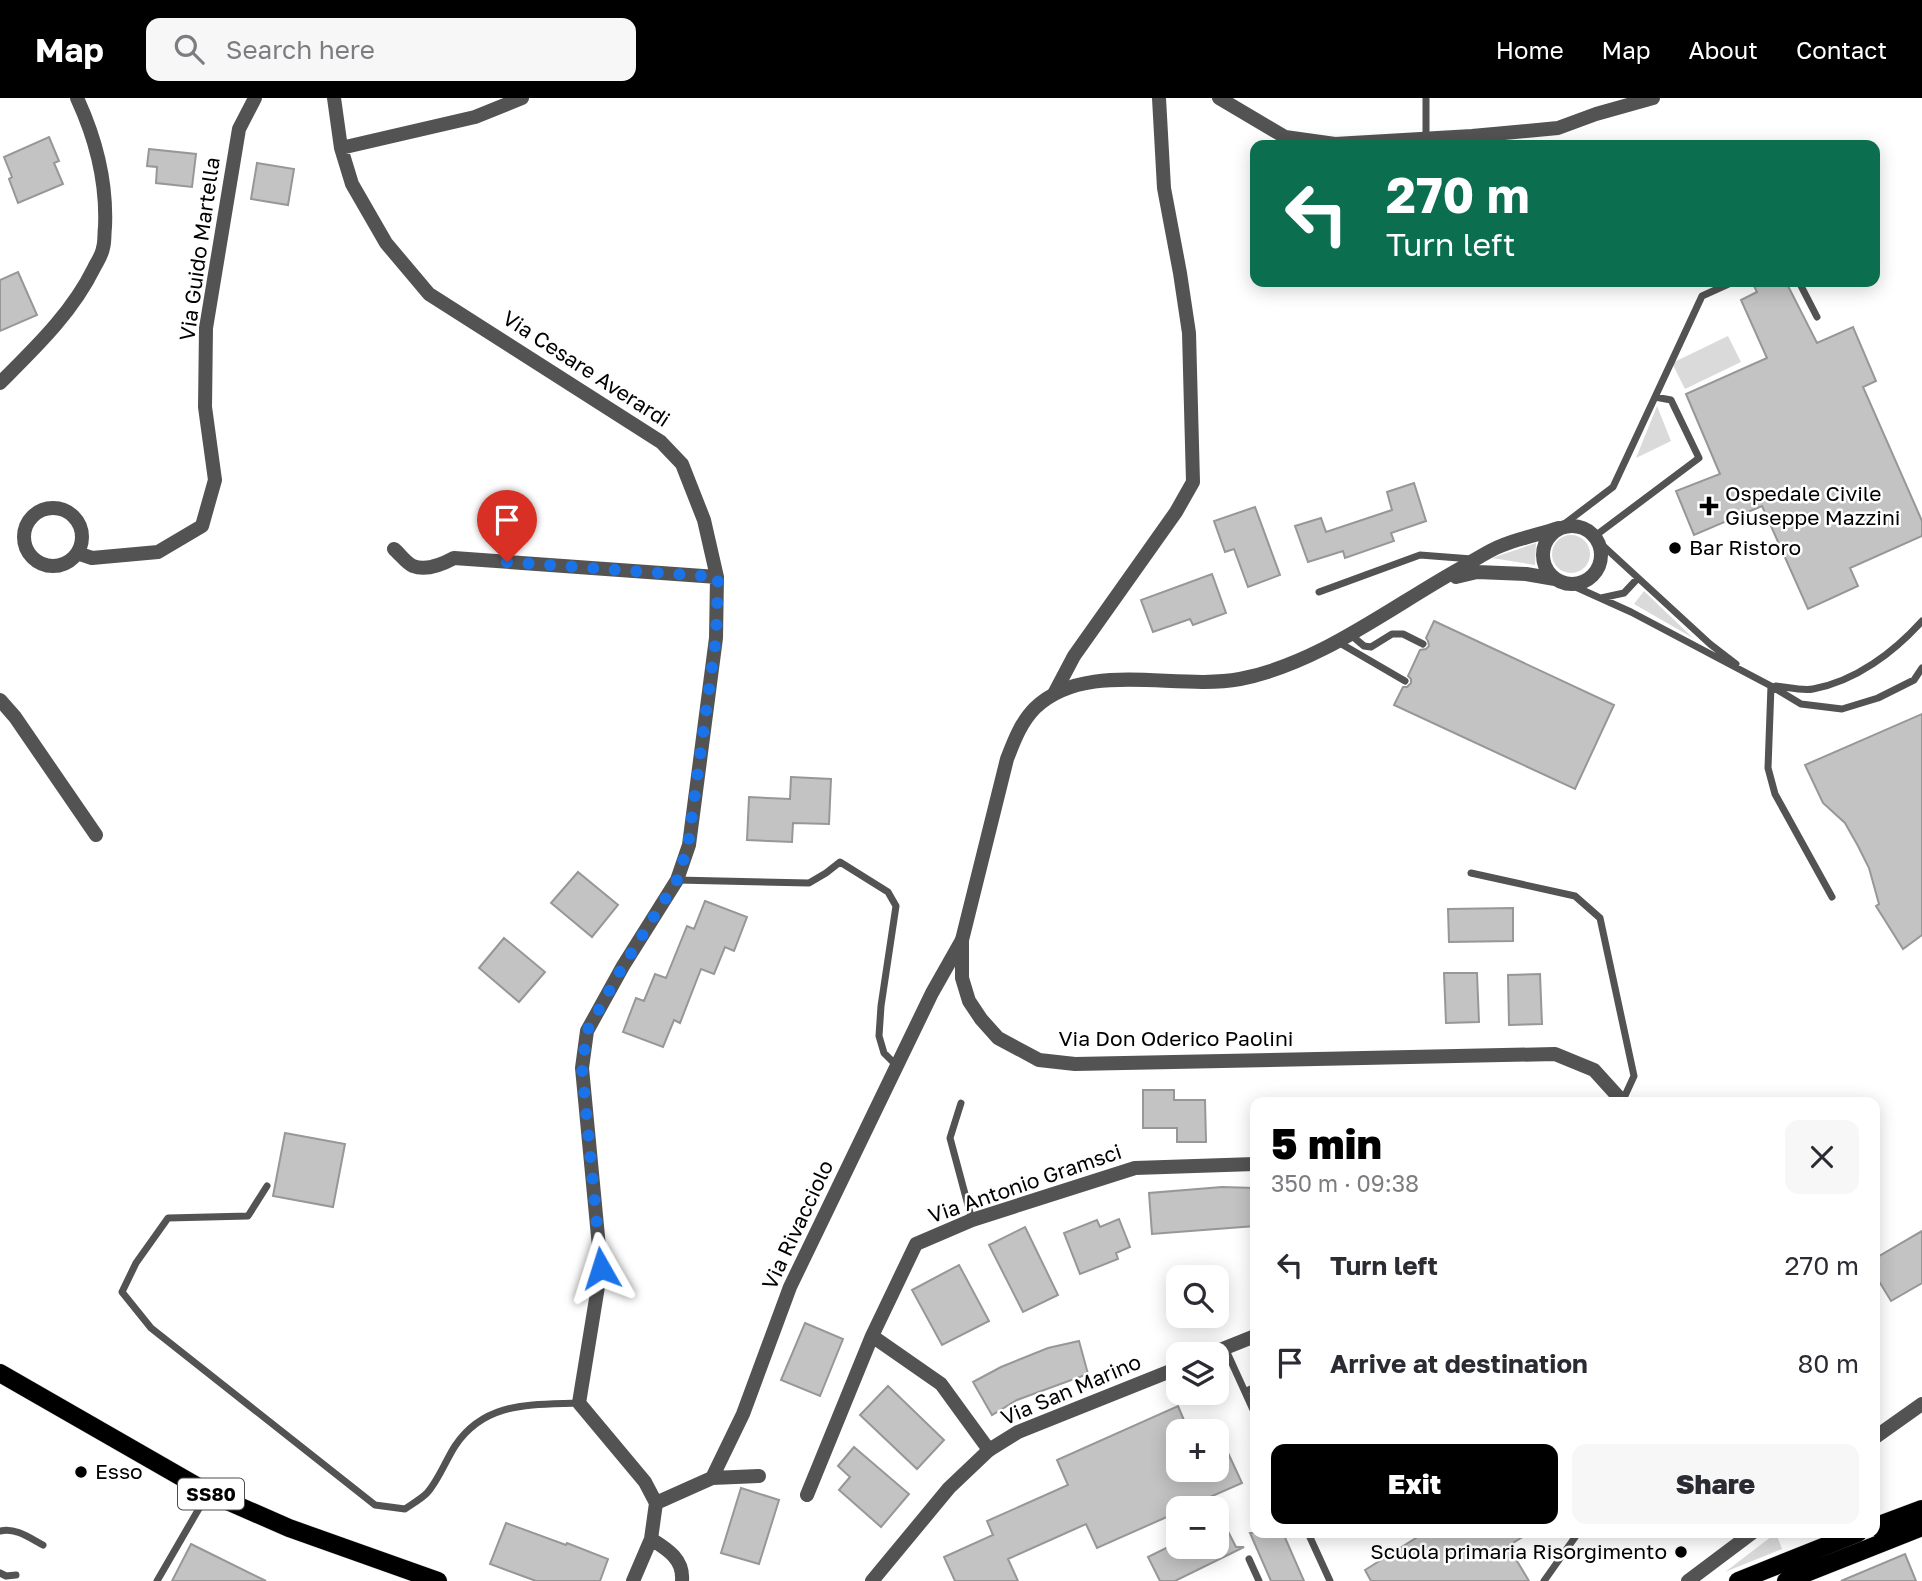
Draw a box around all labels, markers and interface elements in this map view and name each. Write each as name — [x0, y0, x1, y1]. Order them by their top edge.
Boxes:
search box — [146, 18, 636, 81]
text: Map — [35, 30, 104, 69]
icon: search — [170, 30, 208, 68]
text: Search here — [226, 34, 375, 65]
text: Home — [1496, 35, 1564, 64]
text: Map — [1602, 35, 1651, 64]
text: About — [1689, 35, 1758, 64]
text: Contact — [1796, 35, 1887, 64]
street label: Via Guido Martella — [173, 155, 225, 342]
text: 270 m — [1386, 165, 1530, 224]
icon: left — [1271, 168, 1362, 259]
text: Turn left — [1386, 225, 1515, 263]
street label: Via Cesare Averardi — [498, 304, 675, 432]
place label: Ospedale Civile Giuseppe Mazzini — [1725, 480, 1900, 530]
pin — [477, 490, 537, 562]
marker: Ospedale Civile Giuseppe Mazzini — [1699, 496, 1719, 516]
icon: arrive — [488, 501, 526, 539]
place label: Bar Ristoro — [1689, 534, 1801, 560]
marker: Bar Ristoro — [1667, 540, 1683, 556]
street label: Via Don Oderico Paolini — [1059, 1025, 1293, 1051]
text: 5 min — [1271, 1118, 1382, 1168]
button: close — [1785, 1120, 1859, 1194]
street label: Via Antonio Gramsci — [925, 1138, 1125, 1228]
street label: Via Rivacciolo — [756, 1156, 838, 1293]
text: 350 m · 09:38 — [1271, 1169, 1419, 1197]
position arrow — [564, 1231, 638, 1305]
icon: left — [1271, 1246, 1309, 1284]
text: Turn left — [1330, 1250, 1438, 1281]
text: 270 m — [1785, 1250, 1859, 1281]
map controls — [1166, 1265, 1229, 1559]
button: search — [1166, 1265, 1229, 1328]
button: layers — [1166, 1342, 1229, 1405]
icon: arrive — [1271, 1344, 1309, 1382]
street label: Via San Marino — [997, 1348, 1145, 1430]
text: Arrive at destination — [1330, 1348, 1588, 1379]
text: 80 m — [1798, 1348, 1859, 1379]
button: + — [1166, 1419, 1229, 1482]
button: Exit — [1271, 1444, 1558, 1524]
button: Share — [1572, 1444, 1859, 1524]
place label: Esso — [95, 1458, 143, 1484]
marker: Esso — [73, 1464, 89, 1480]
road number: SS80 — [178, 1478, 244, 1510]
button: − — [1166, 1496, 1229, 1559]
place label: Scuola primaria Risorgimento — [1370, 1538, 1667, 1564]
marker: Scuola primaria Risorgimento — [1673, 1544, 1689, 1560]

